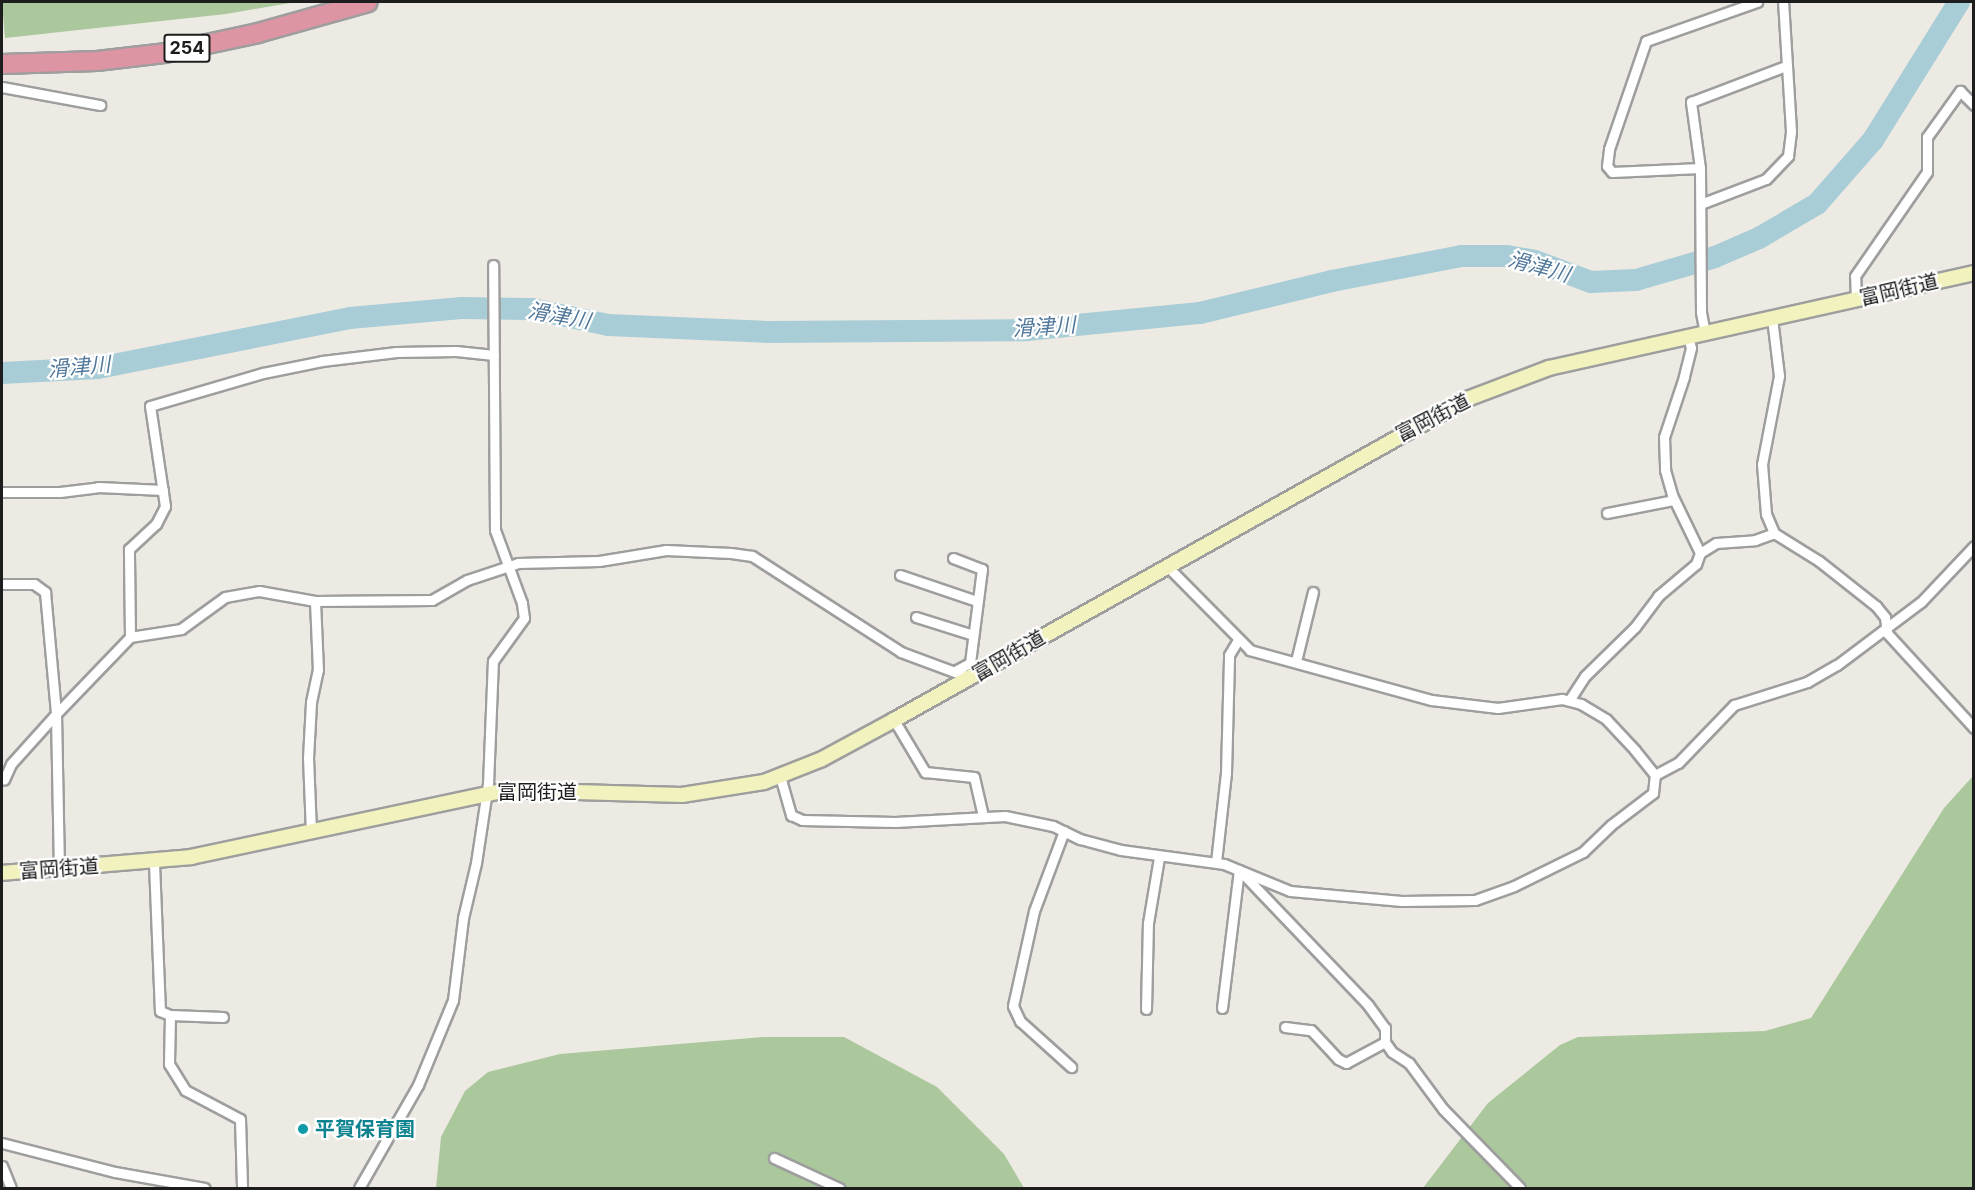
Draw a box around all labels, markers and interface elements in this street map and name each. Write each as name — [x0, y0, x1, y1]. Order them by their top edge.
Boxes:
road number: 254 — [163, 33, 211, 63]
water label: 滑津川 — [1505, 247, 1573, 287]
street label: 富岡街道 — [1857, 269, 1941, 311]
water label: 滑津川 — [526, 298, 592, 334]
water label: 滑津川 — [1012, 312, 1076, 342]
water label: 滑津川 — [47, 352, 111, 382]
street label: 富岡街道 — [1392, 389, 1474, 447]
street label: 富岡街道 — [968, 626, 1050, 686]
street label: 富岡街道 — [497, 780, 577, 804]
street label: 富岡街道 — [18, 854, 100, 884]
place label: 平賀保育園 — [315, 1117, 415, 1141]
marker: 平賀保育園 — [296, 1122, 310, 1136]

